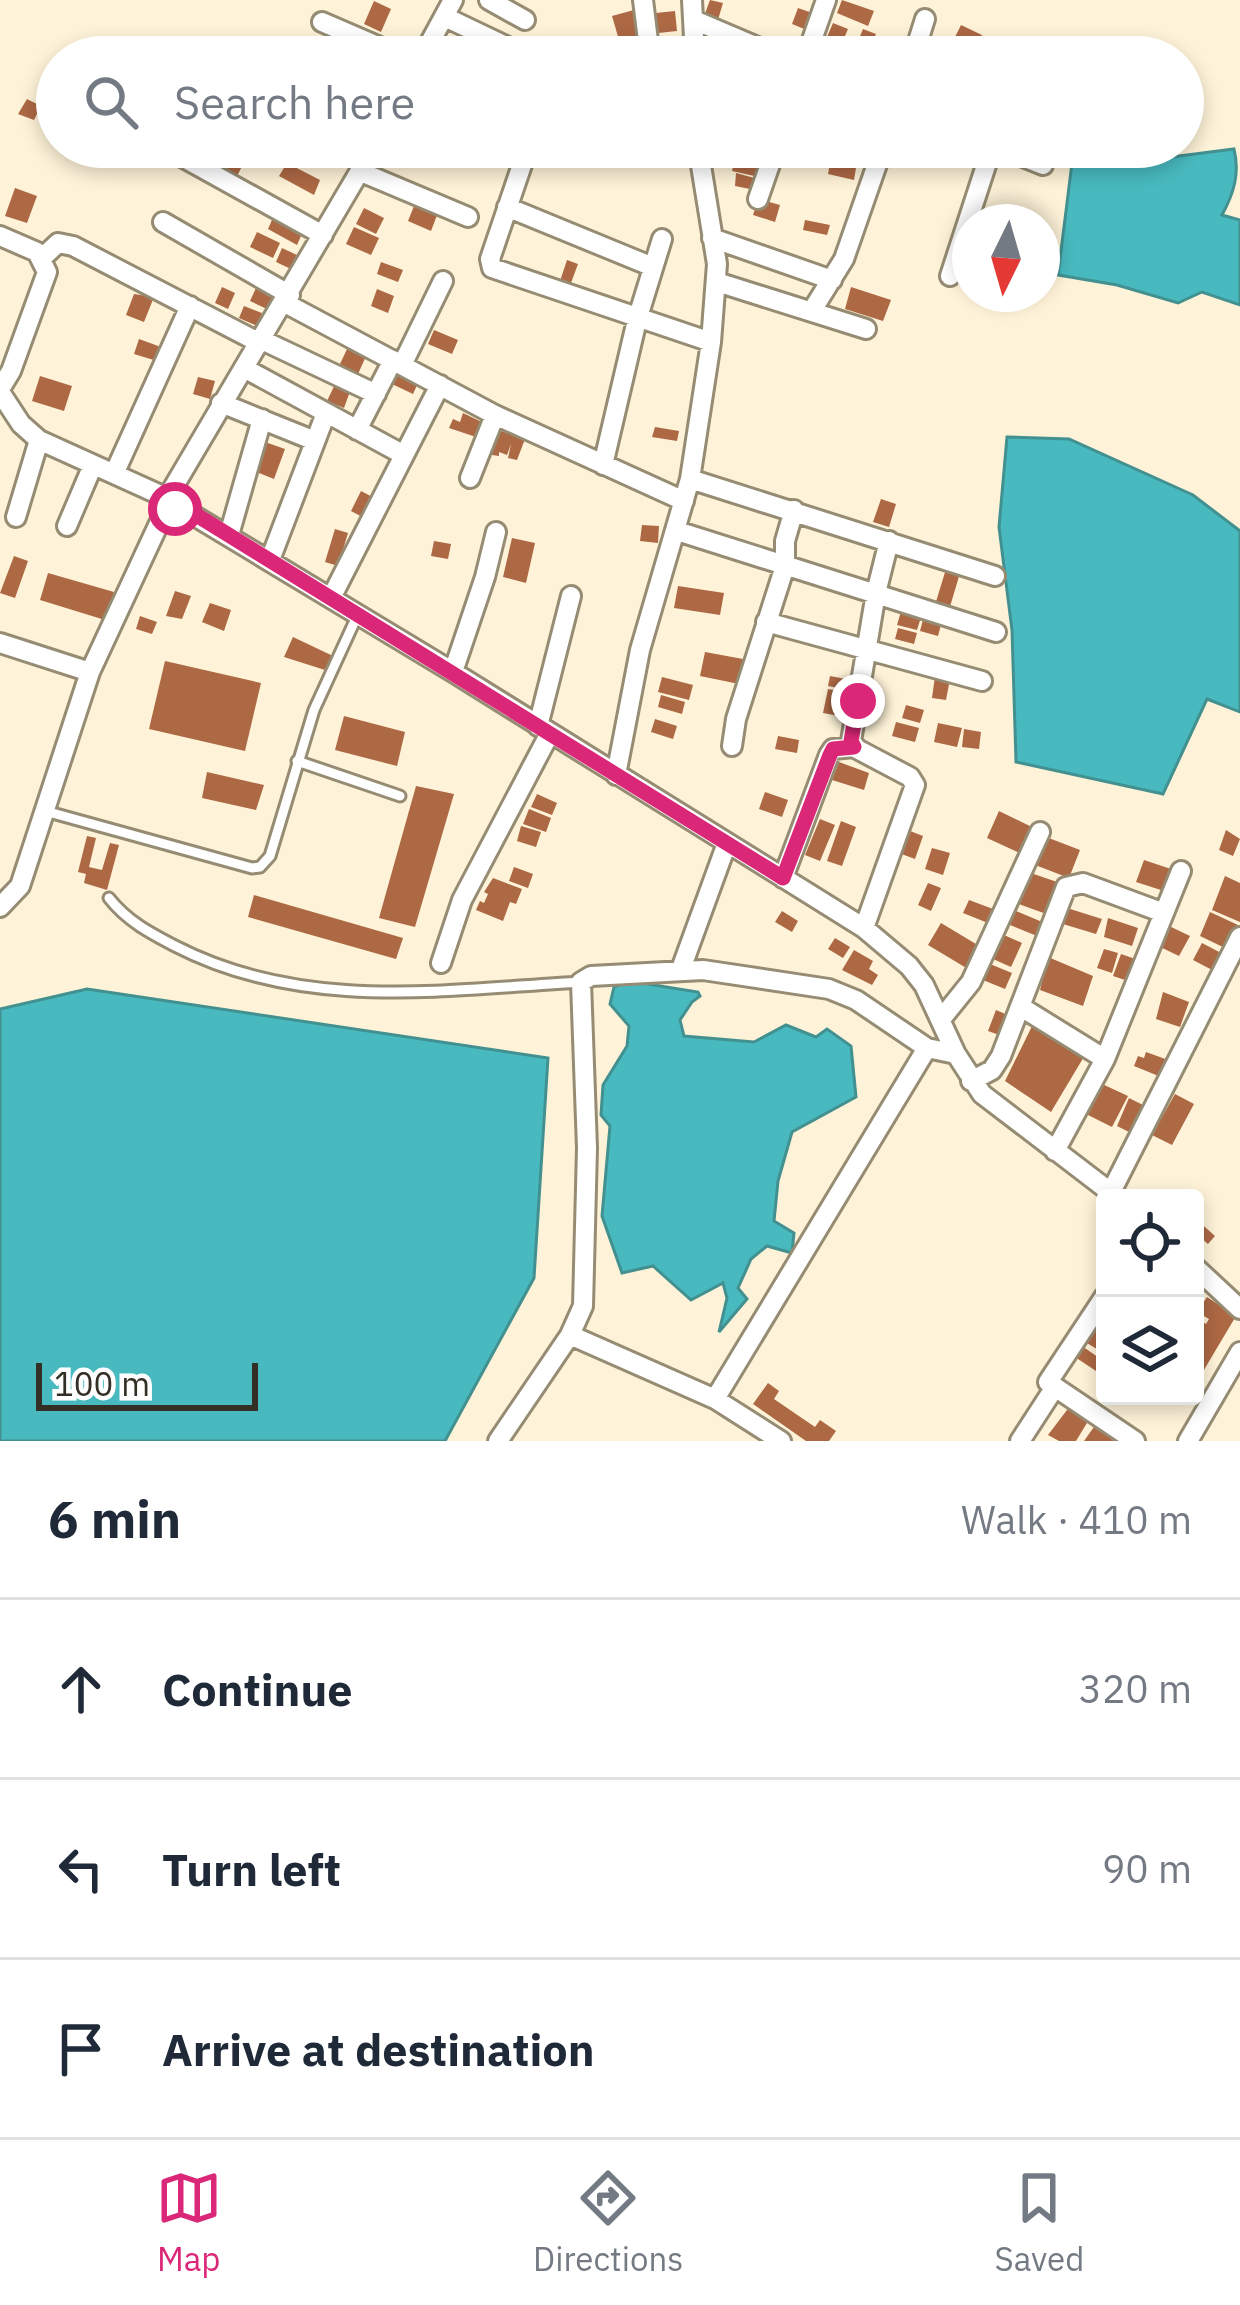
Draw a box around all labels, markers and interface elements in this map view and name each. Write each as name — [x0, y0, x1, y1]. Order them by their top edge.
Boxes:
search box — [36, 36, 1204, 168]
icon: search — [78, 69, 144, 135]
text: Search here — [174, 73, 415, 131]
north arrow — [952, 204, 1060, 312]
route start — [148, 482, 202, 536]
route end — [831, 674, 885, 728]
map controls — [1096, 1189, 1204, 1405]
button: locate — [1096, 1189, 1204, 1297]
button: layers — [1096, 1297, 1204, 1405]
scale bar — [36, 1357, 258, 1410]
text: 100 m — [54, 1362, 150, 1405]
text: 6 min — [48, 1486, 181, 1552]
text: Walk · 410 m — [961, 1494, 1192, 1545]
icon: ahead — [48, 1656, 114, 1722]
text: Continue — [162, 1660, 353, 1718]
text: 320 m — [1079, 1663, 1192, 1714]
icon: left — [48, 1836, 114, 1902]
text: Turn left — [162, 1840, 341, 1898]
text: 90 m — [1102, 1843, 1192, 1894]
icon: arrive — [48, 2016, 114, 2082]
text: Arrive at destination — [162, 2020, 595, 2078]
tab: Map — [156, 2165, 222, 2280]
tab: Directions — [533, 2165, 683, 2280]
tab: Saved — [995, 2165, 1084, 2280]

